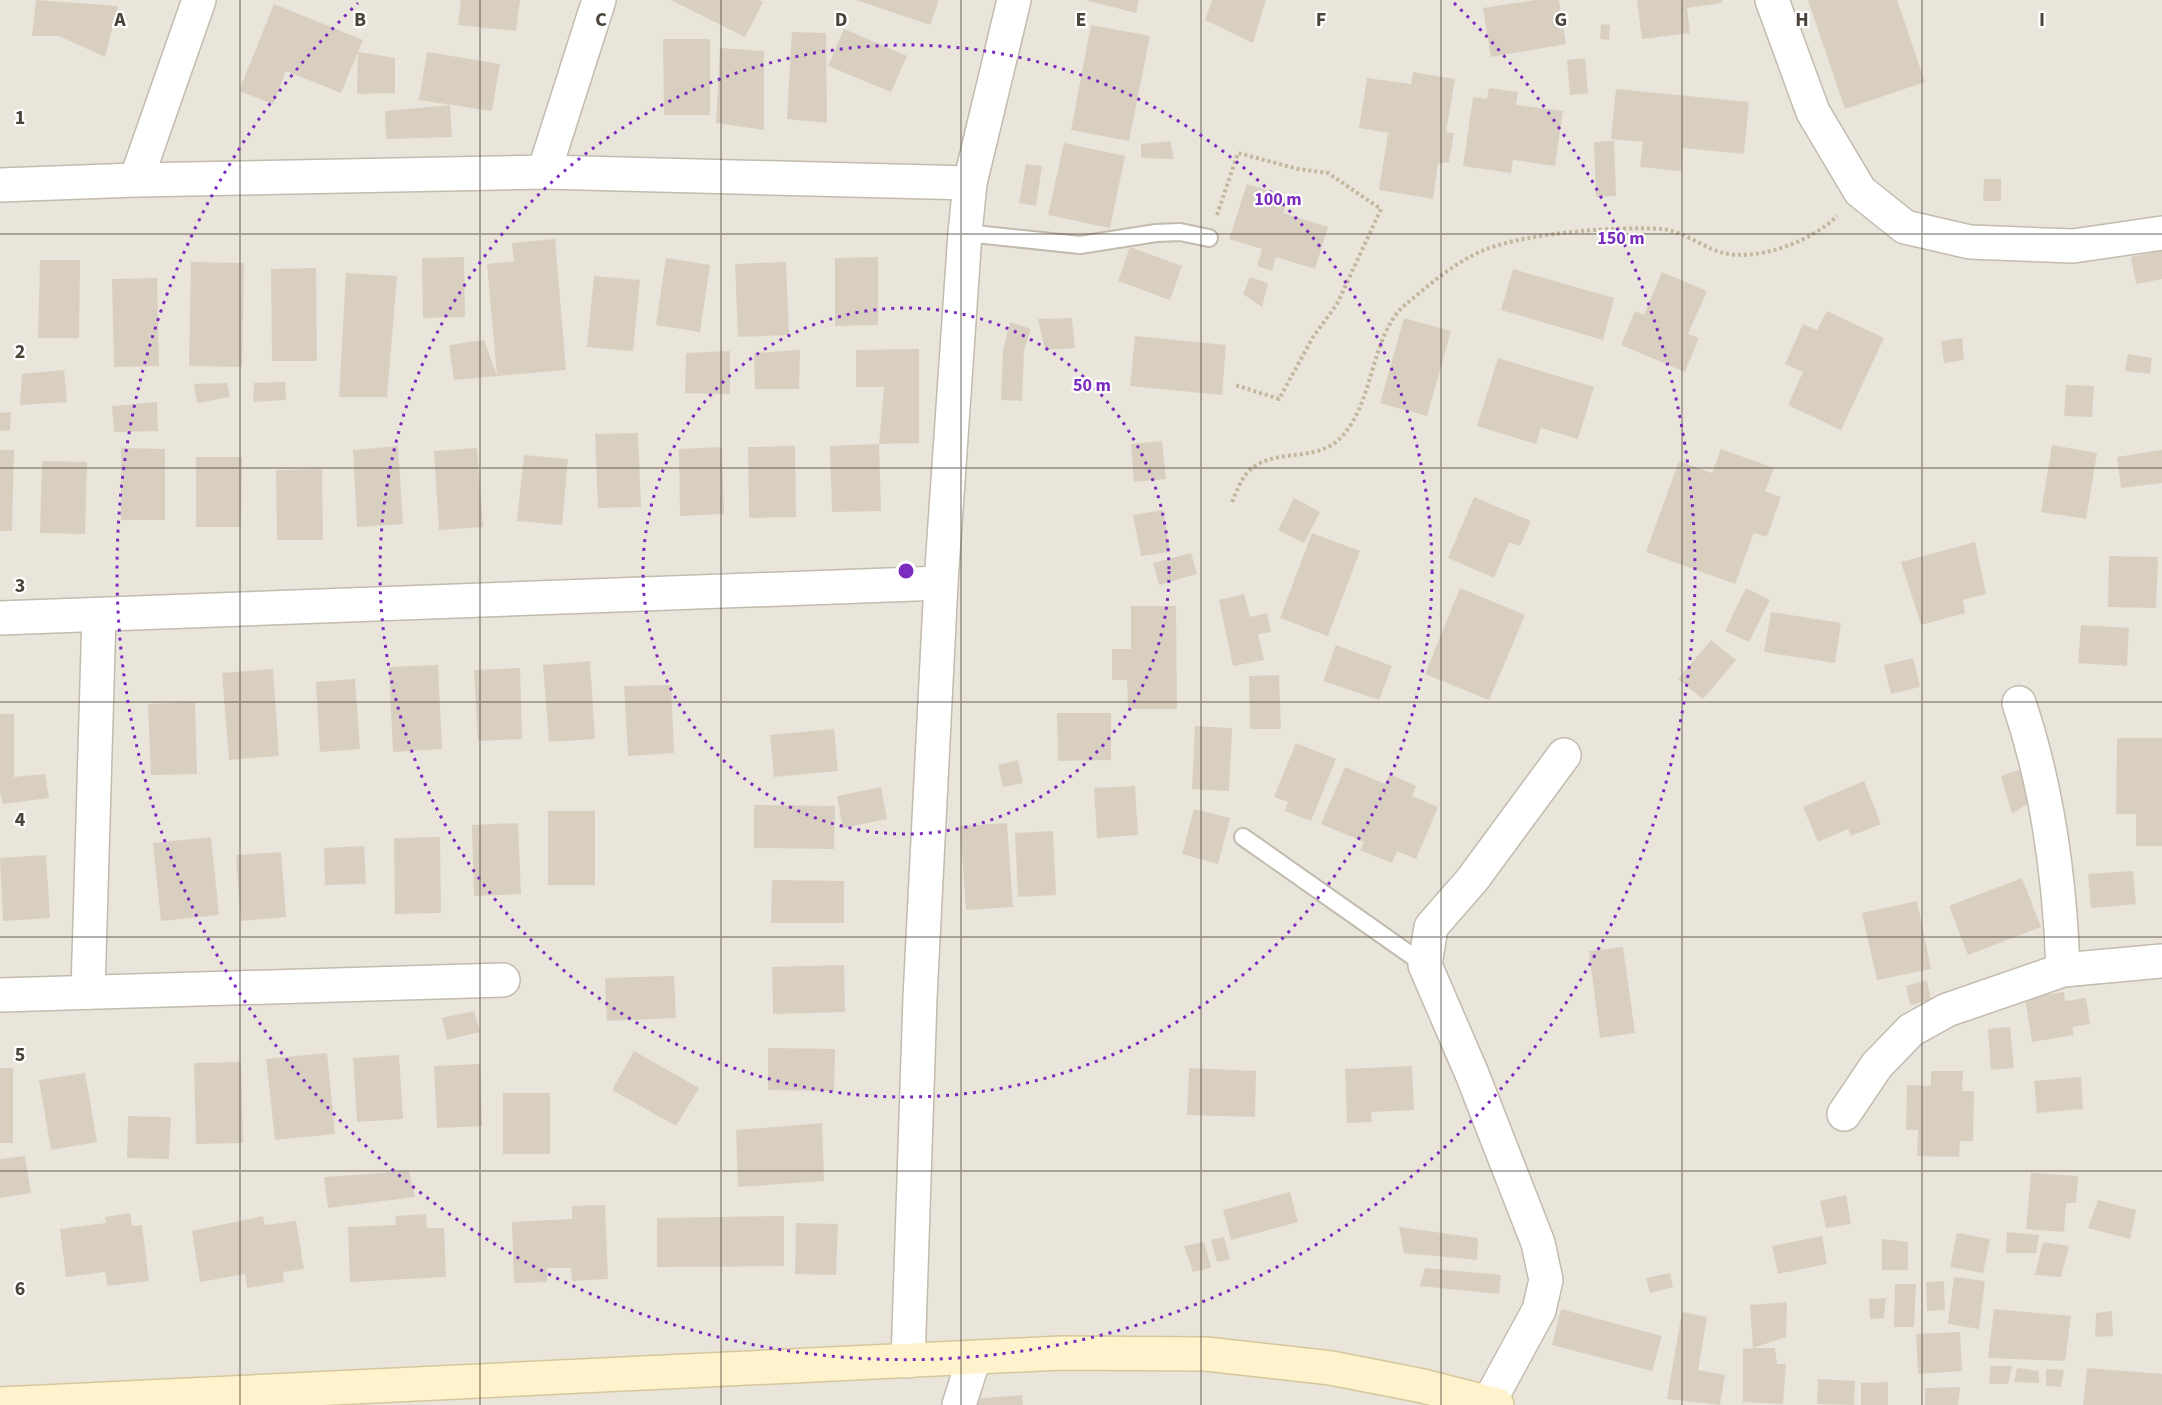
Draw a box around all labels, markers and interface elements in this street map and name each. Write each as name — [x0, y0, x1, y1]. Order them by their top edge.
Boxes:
text: A — [113, 6, 126, 34]
text: B — [354, 6, 366, 34]
text: C — [595, 6, 607, 34]
text: D — [835, 6, 847, 34]
text: E — [1076, 6, 1086, 34]
text: F — [1316, 6, 1326, 34]
text: G — [1555, 6, 1567, 34]
text: H — [1795, 6, 1809, 34]
text: I — [2039, 6, 2045, 34]
text: 1 — [15, 104, 25, 132]
text: 100 m — [1254, 187, 1302, 212]
text: 150 m — [1597, 226, 1645, 251]
text: 2 — [15, 338, 25, 366]
text: 50 m — [1073, 373, 1111, 398]
centre of rings — [896, 561, 916, 581]
text: 3 — [15, 572, 25, 600]
text: 4 — [15, 806, 26, 834]
text: 5 — [15, 1041, 25, 1069]
text: 6 — [15, 1275, 25, 1303]

